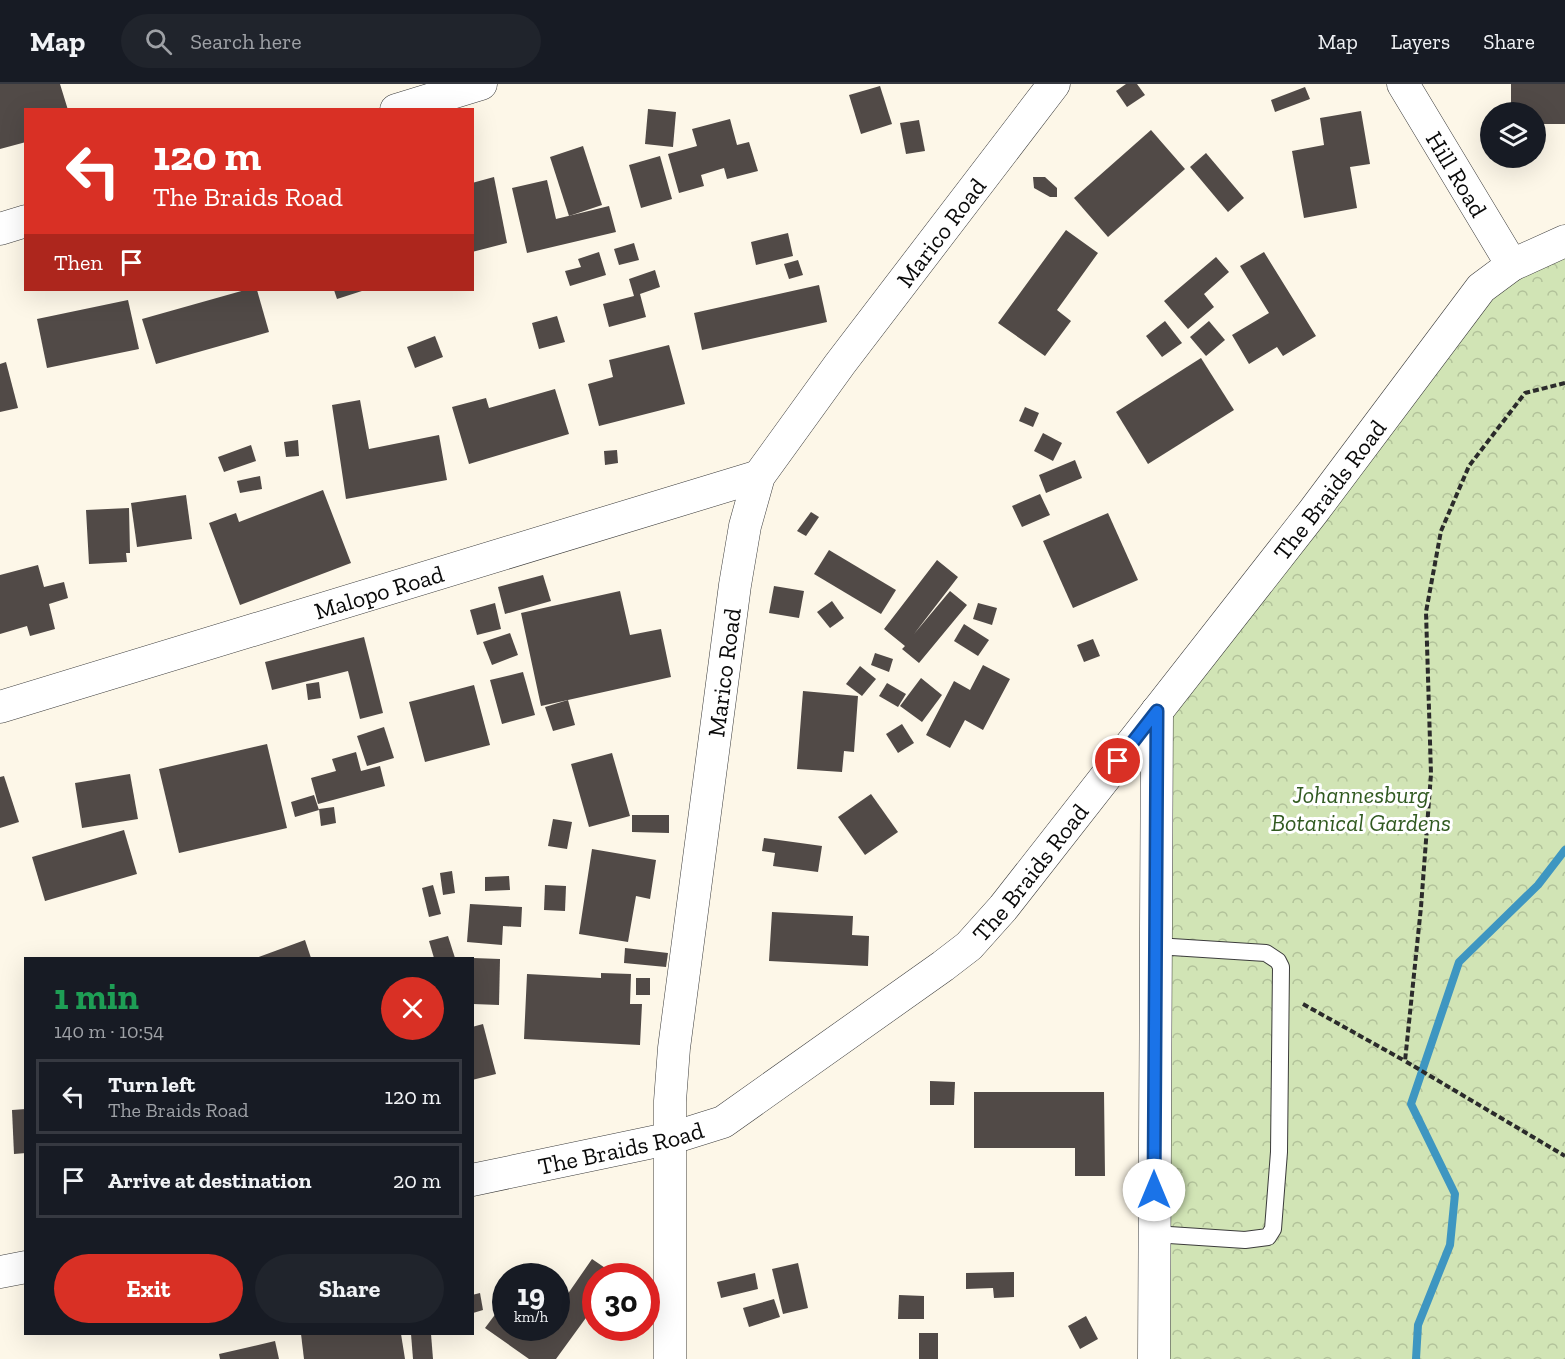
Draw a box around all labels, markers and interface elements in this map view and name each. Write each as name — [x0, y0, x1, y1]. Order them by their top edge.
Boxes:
search box — [121, 14, 541, 68]
text: Map — [30, 25, 85, 58]
icon: search — [142, 25, 175, 58]
text: Search here — [190, 28, 302, 55]
text: Map — [1318, 29, 1358, 54]
text: Layers — [1391, 29, 1450, 54]
text: Share — [1483, 29, 1535, 54]
map controls — [1480, 102, 1546, 168]
button: layers — [1480, 102, 1546, 168]
street label: Hill Road — [1420, 126, 1494, 222]
text: 120 m — [153, 130, 261, 181]
icon: left — [54, 132, 132, 210]
street label: Marico Road — [890, 172, 992, 293]
text: The Braids Road — [153, 181, 343, 213]
icon: arrive — [115, 246, 148, 279]
text: Then — [54, 249, 103, 276]
street label: The Braids Road — [1267, 414, 1392, 566]
street label: Malopo Road — [311, 558, 447, 625]
street label: Marico Road — [701, 606, 746, 739]
pin — [1092, 735, 1143, 786]
icon: arrive — [1101, 744, 1134, 777]
park label: Johannesburg Botanical Gardens — [1271, 780, 1451, 837]
street label: The Braids Road — [966, 797, 1094, 947]
text: 1 min — [54, 975, 139, 1018]
button: close — [381, 977, 444, 1040]
text: 140 m · 10:54 — [54, 1019, 164, 1043]
text: Turn left — [108, 1071, 195, 1098]
icon: left — [57, 1080, 90, 1113]
text: 120 m — [385, 1083, 441, 1110]
text: The Braids Road — [108, 1098, 249, 1122]
street label: The Braids Road — [535, 1115, 707, 1180]
position arrow — [1122, 1158, 1186, 1222]
icon: arrive — [57, 1164, 90, 1197]
text: Arrive at destination — [108, 1167, 311, 1194]
text: 20 m — [393, 1167, 441, 1194]
button: Exit — [54, 1254, 243, 1323]
button: Share — [255, 1254, 444, 1323]
speed limit sign: 30 — [582, 1263, 660, 1341]
text: 19 — [517, 1277, 545, 1313]
text: km/h — [514, 1308, 548, 1326]

